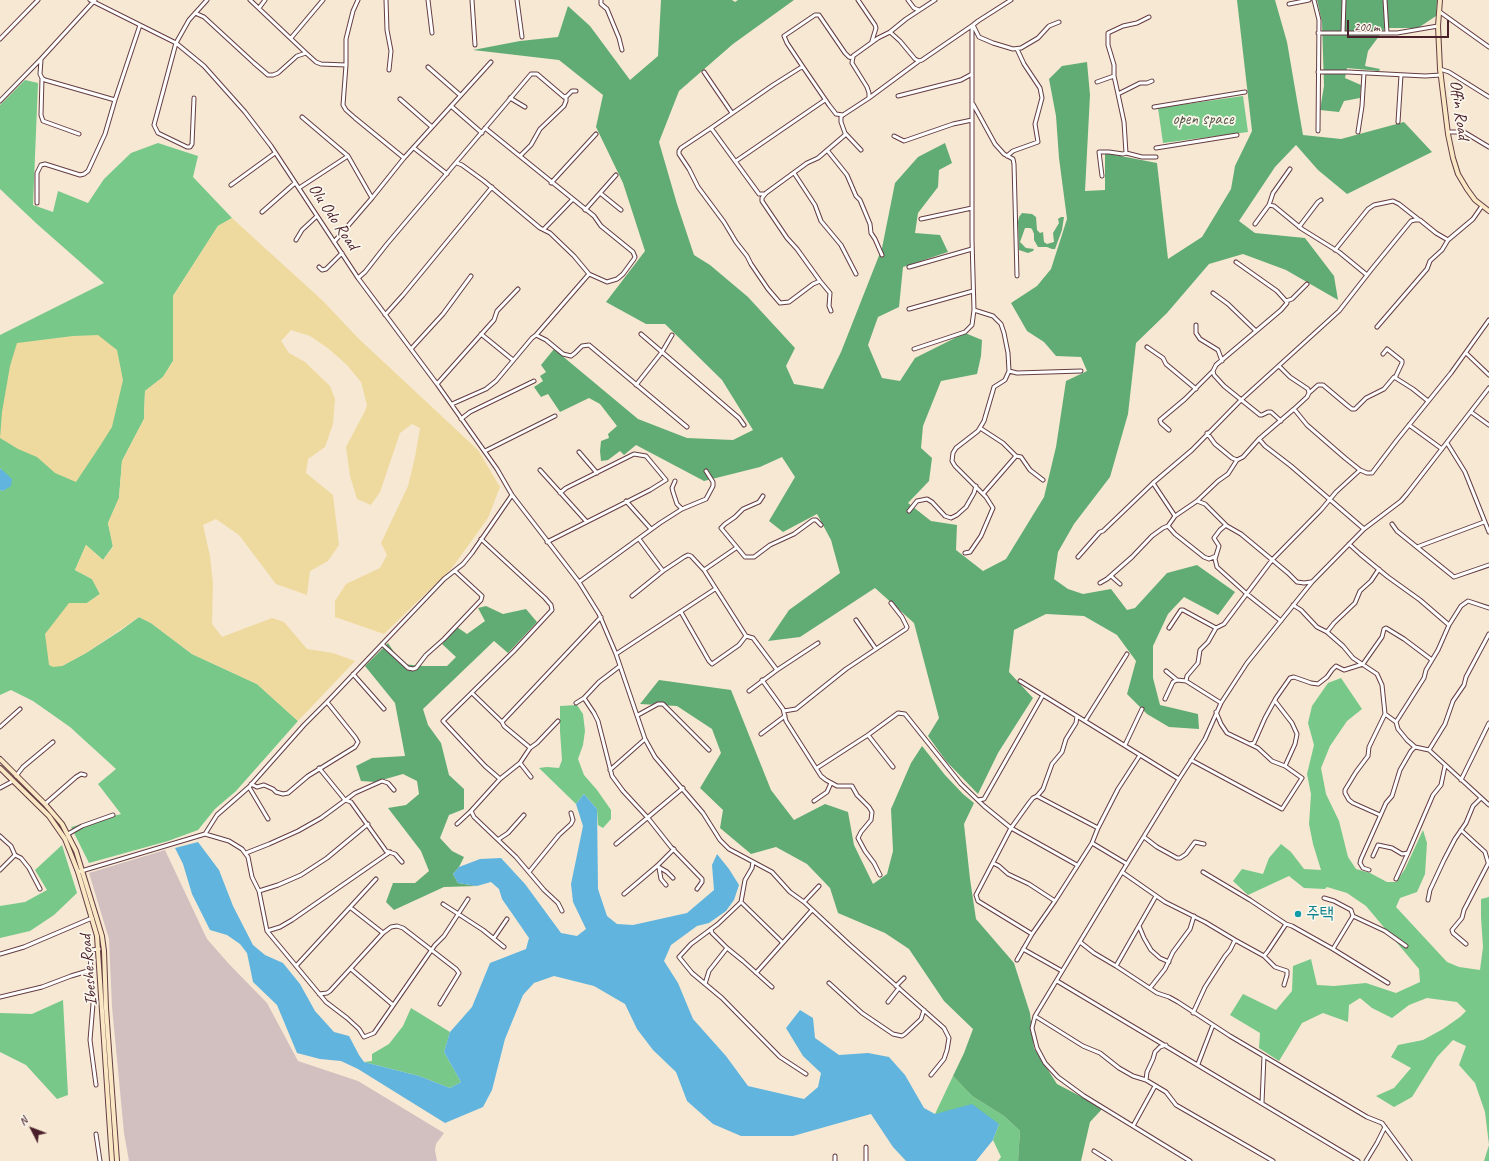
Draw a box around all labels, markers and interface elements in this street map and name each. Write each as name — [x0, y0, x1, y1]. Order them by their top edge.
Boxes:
scale bar — [1349, 12, 1451, 38]
text: 200 m — [1354, 19, 1380, 35]
street label: Offin Road — [1445, 79, 1473, 141]
park label: open space — [1172, 110, 1234, 130]
street label: Olu Odo Road — [303, 180, 363, 254]
place label: 주택 — [1306, 904, 1333, 924]
marker: 주택 — [1293, 909, 1303, 919]
street label: Ibeshe Road — [76, 933, 102, 1007]
north arrow — [12, 1109, 52, 1149]
text: N — [16, 1114, 31, 1128]

